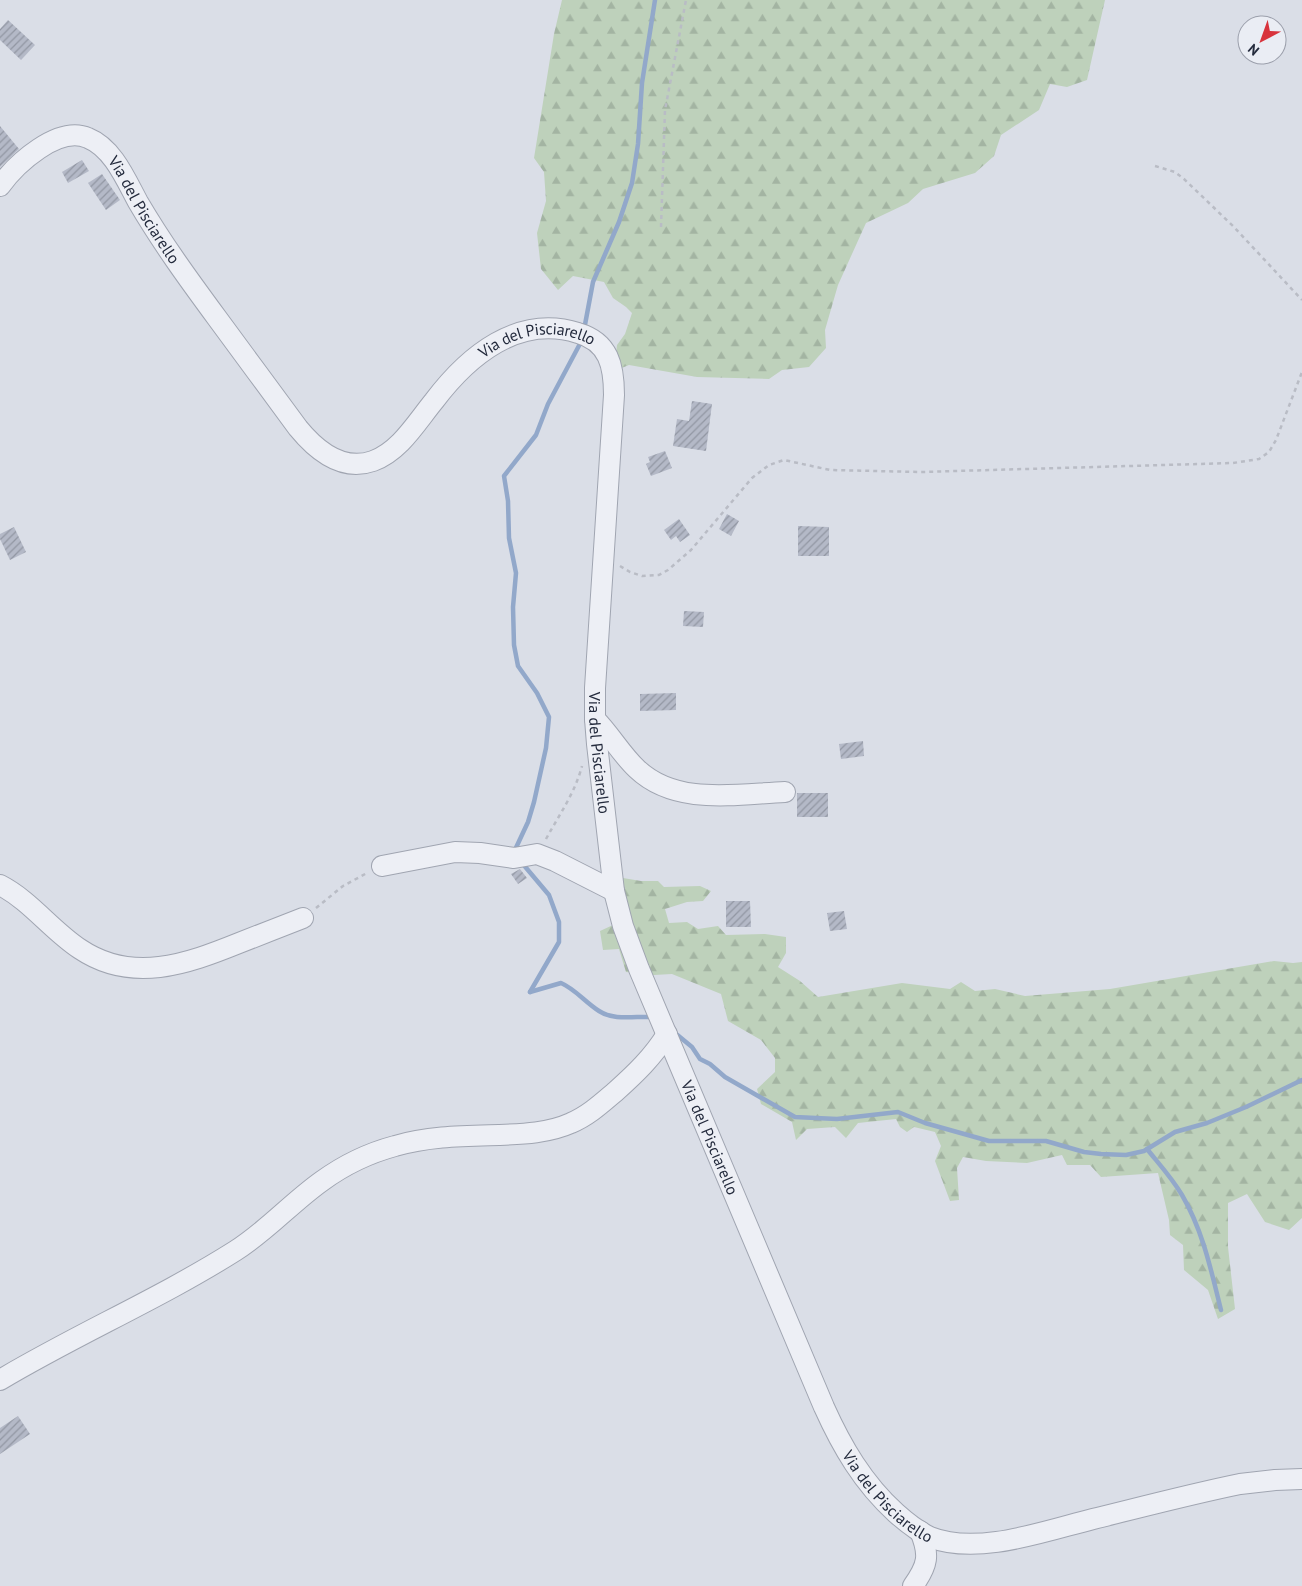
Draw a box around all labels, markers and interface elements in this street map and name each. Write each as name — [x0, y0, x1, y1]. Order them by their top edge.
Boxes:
north arrow — [1237, 15, 1287, 65]
text: N — [1244, 40, 1263, 60]
street label: Via del Pisciarello — [104, 151, 185, 267]
street label: Via del Pisciarello — [473, 318, 599, 362]
street label: Via del Pisciarello — [585, 691, 615, 815]
street label: Via del Pisciarello — [677, 1076, 743, 1198]
street label: Via del Pisciarello — [838, 1446, 936, 1547]

